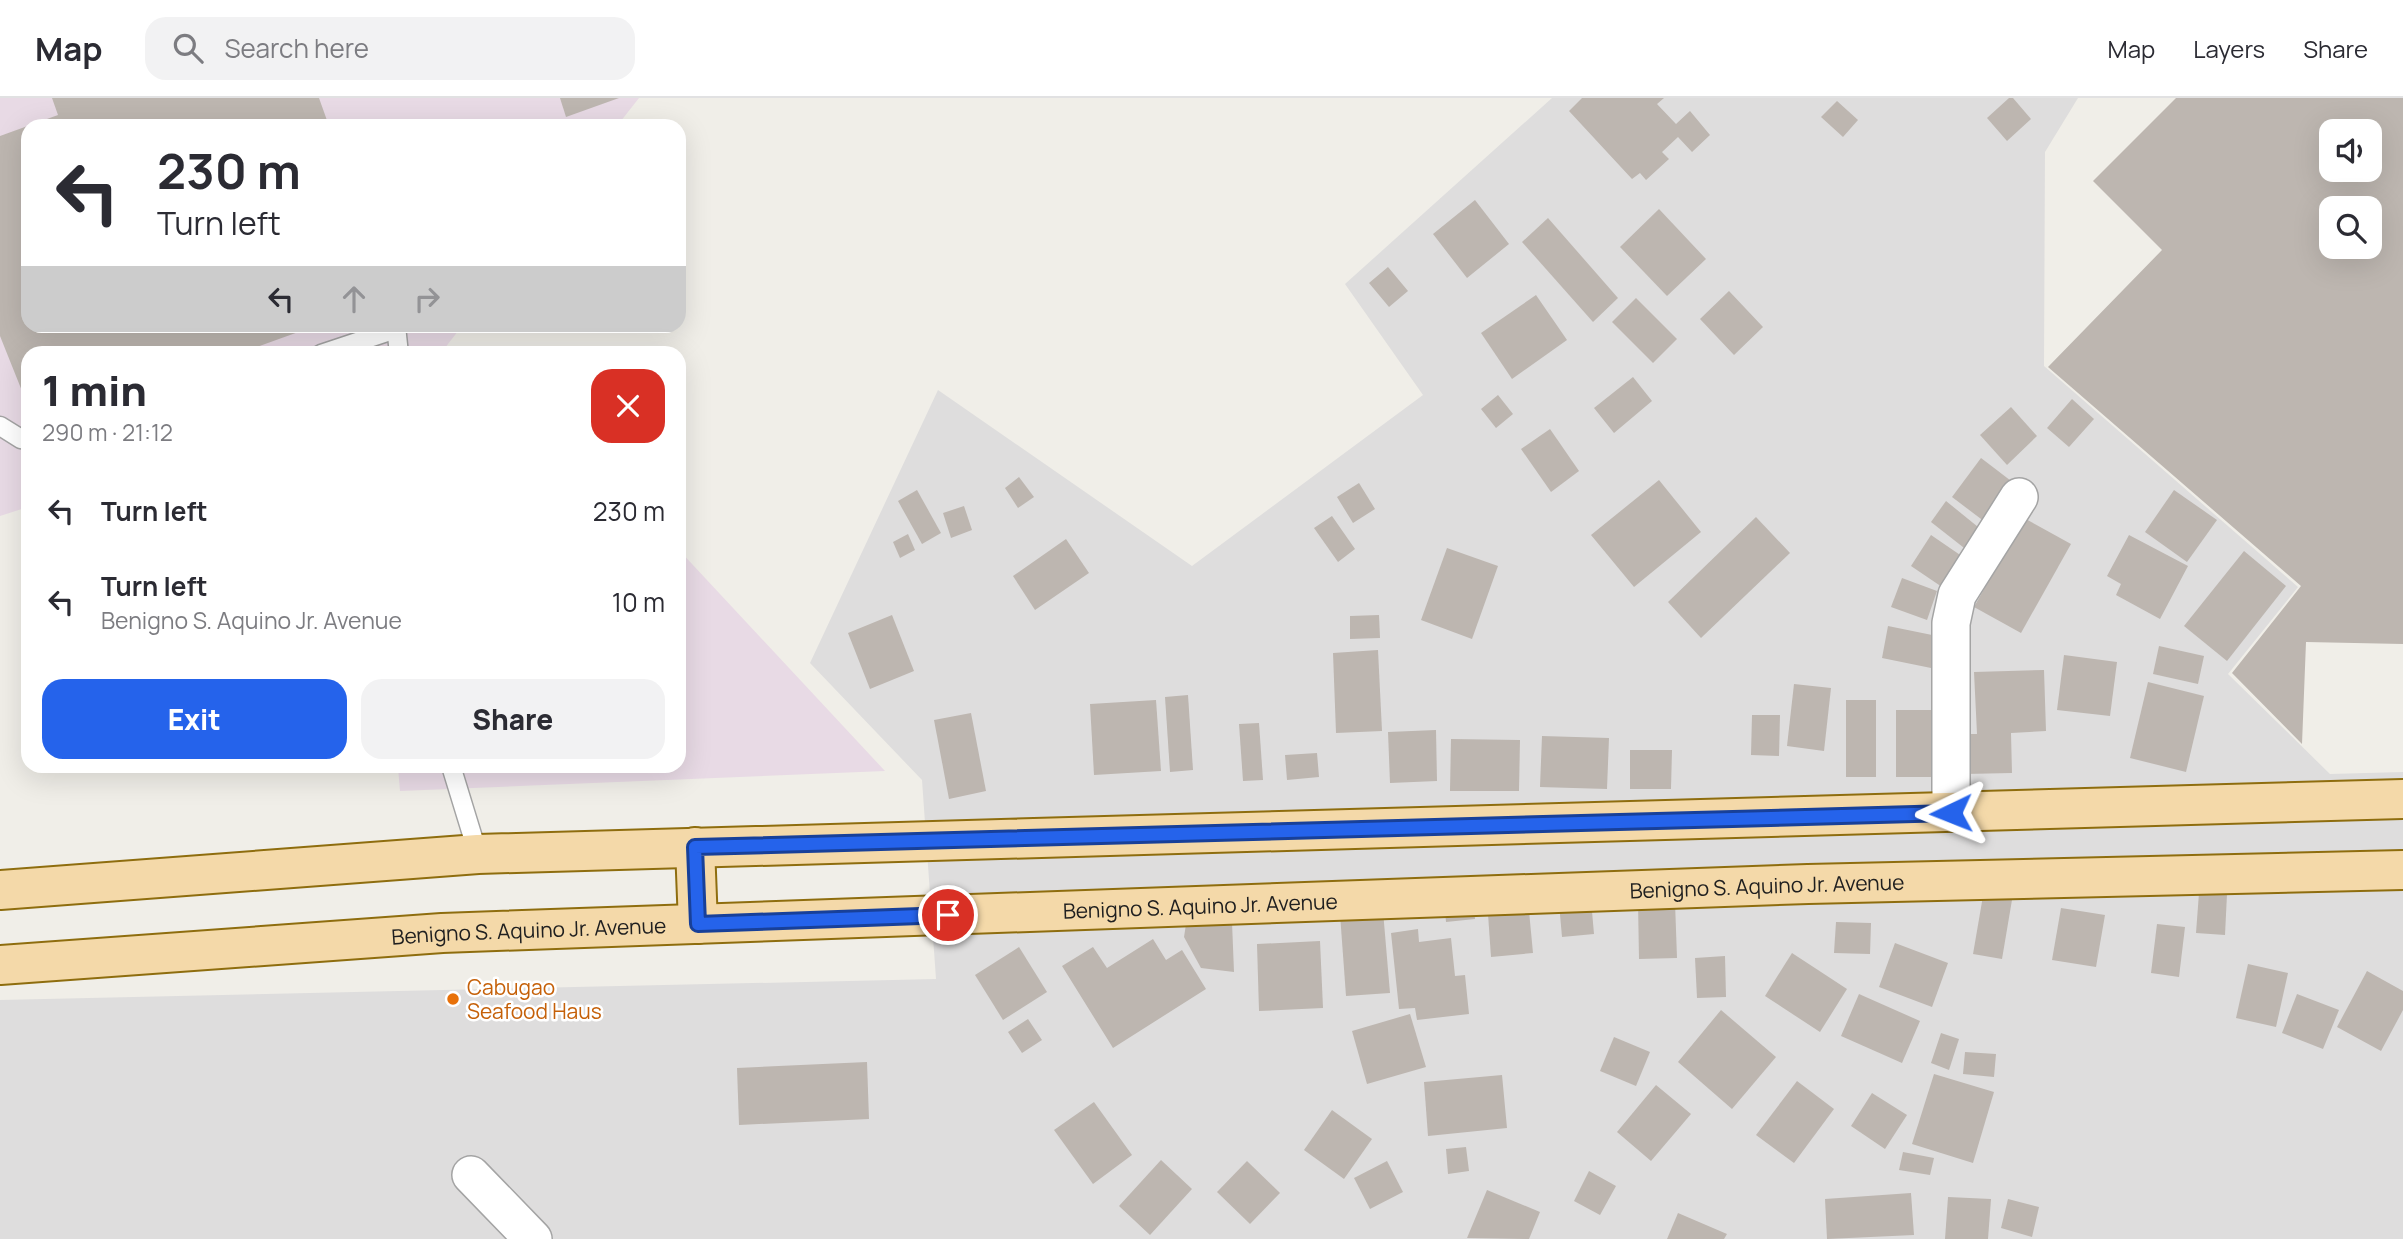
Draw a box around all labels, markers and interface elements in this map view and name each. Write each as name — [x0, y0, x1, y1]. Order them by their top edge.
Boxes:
search box — [145, 17, 635, 80]
text: Map — [35, 26, 103, 71]
icon: search — [169, 29, 207, 67]
text: Search here — [225, 30, 369, 66]
text: Map — [2108, 32, 2155, 65]
text: Layers — [2193, 32, 2265, 65]
text: Share — [2303, 32, 2368, 65]
map controls — [2319, 119, 2382, 259]
button: sound — [2319, 119, 2382, 182]
text: 230 m — [157, 137, 301, 204]
icon: left — [42, 147, 133, 238]
button: search — [2319, 196, 2382, 259]
text: Turn left — [157, 201, 281, 245]
icon: left — [262, 280, 300, 318]
icon: ahead — [335, 280, 373, 318]
icon: right — [408, 280, 446, 318]
text: 1 min — [42, 361, 147, 419]
button: close — [591, 369, 665, 443]
text: 290 m · 21:12 — [42, 416, 173, 448]
icon: left — [42, 492, 80, 530]
text: Turn left — [101, 493, 208, 529]
text: 230 m — [593, 493, 665, 529]
text: Turn left — [101, 568, 208, 604]
icon: left — [42, 583, 80, 621]
text: 10 m — [612, 584, 665, 620]
text: Benigno S. Aquino Jr. Avenue — [101, 604, 402, 636]
button: Exit — [42, 679, 347, 759]
button: Share — [361, 679, 665, 759]
position arrow — [1914, 776, 1988, 850]
street label: Benigno S. Aquino Jr. Avenue — [1629, 868, 1905, 904]
pin — [918, 885, 978, 945]
street label: Benigno S. Aquino Jr. Avenue — [1062, 887, 1338, 925]
icon: arrive — [929, 896, 967, 934]
street label: Benigno S. Aquino Jr. Avenue — [390, 911, 667, 951]
place label: Cabugao Seafood Haus — [467, 973, 602, 1025]
marker: Cabugao Seafood Haus — [445, 991, 461, 1007]

